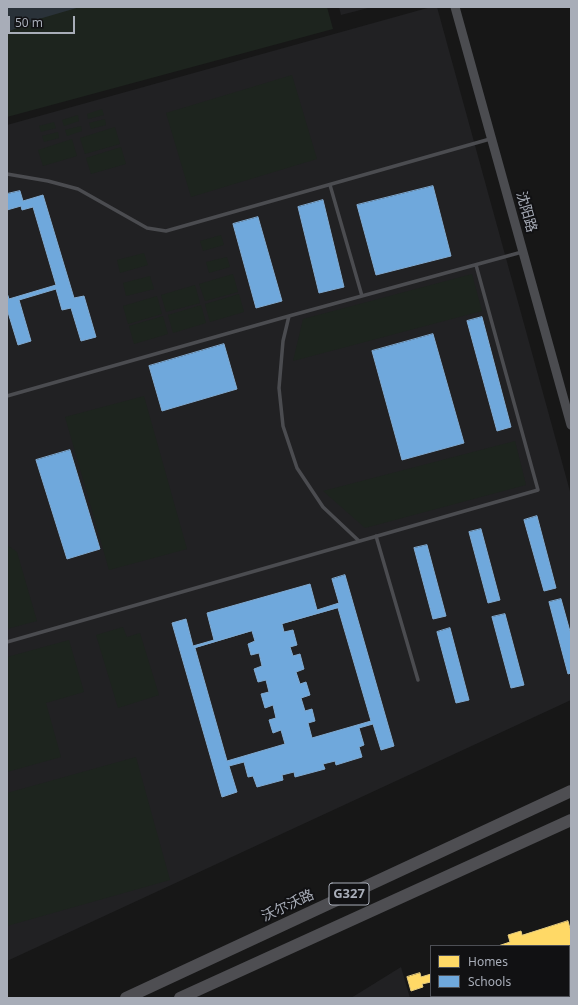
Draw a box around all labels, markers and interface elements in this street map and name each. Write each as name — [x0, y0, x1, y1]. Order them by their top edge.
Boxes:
scale bar — [10, 8, 77, 34]
text: 50 m — [15, 14, 43, 31]
street label: 沈阳路 — [512, 189, 540, 235]
road number: G327 — [329, 883, 369, 905]
street label: 沃尔沃路 — [259, 887, 317, 925]
legend — [430, 945, 570, 997]
text: Homes — [468, 953, 508, 970]
text: Schools — [468, 973, 511, 990]

